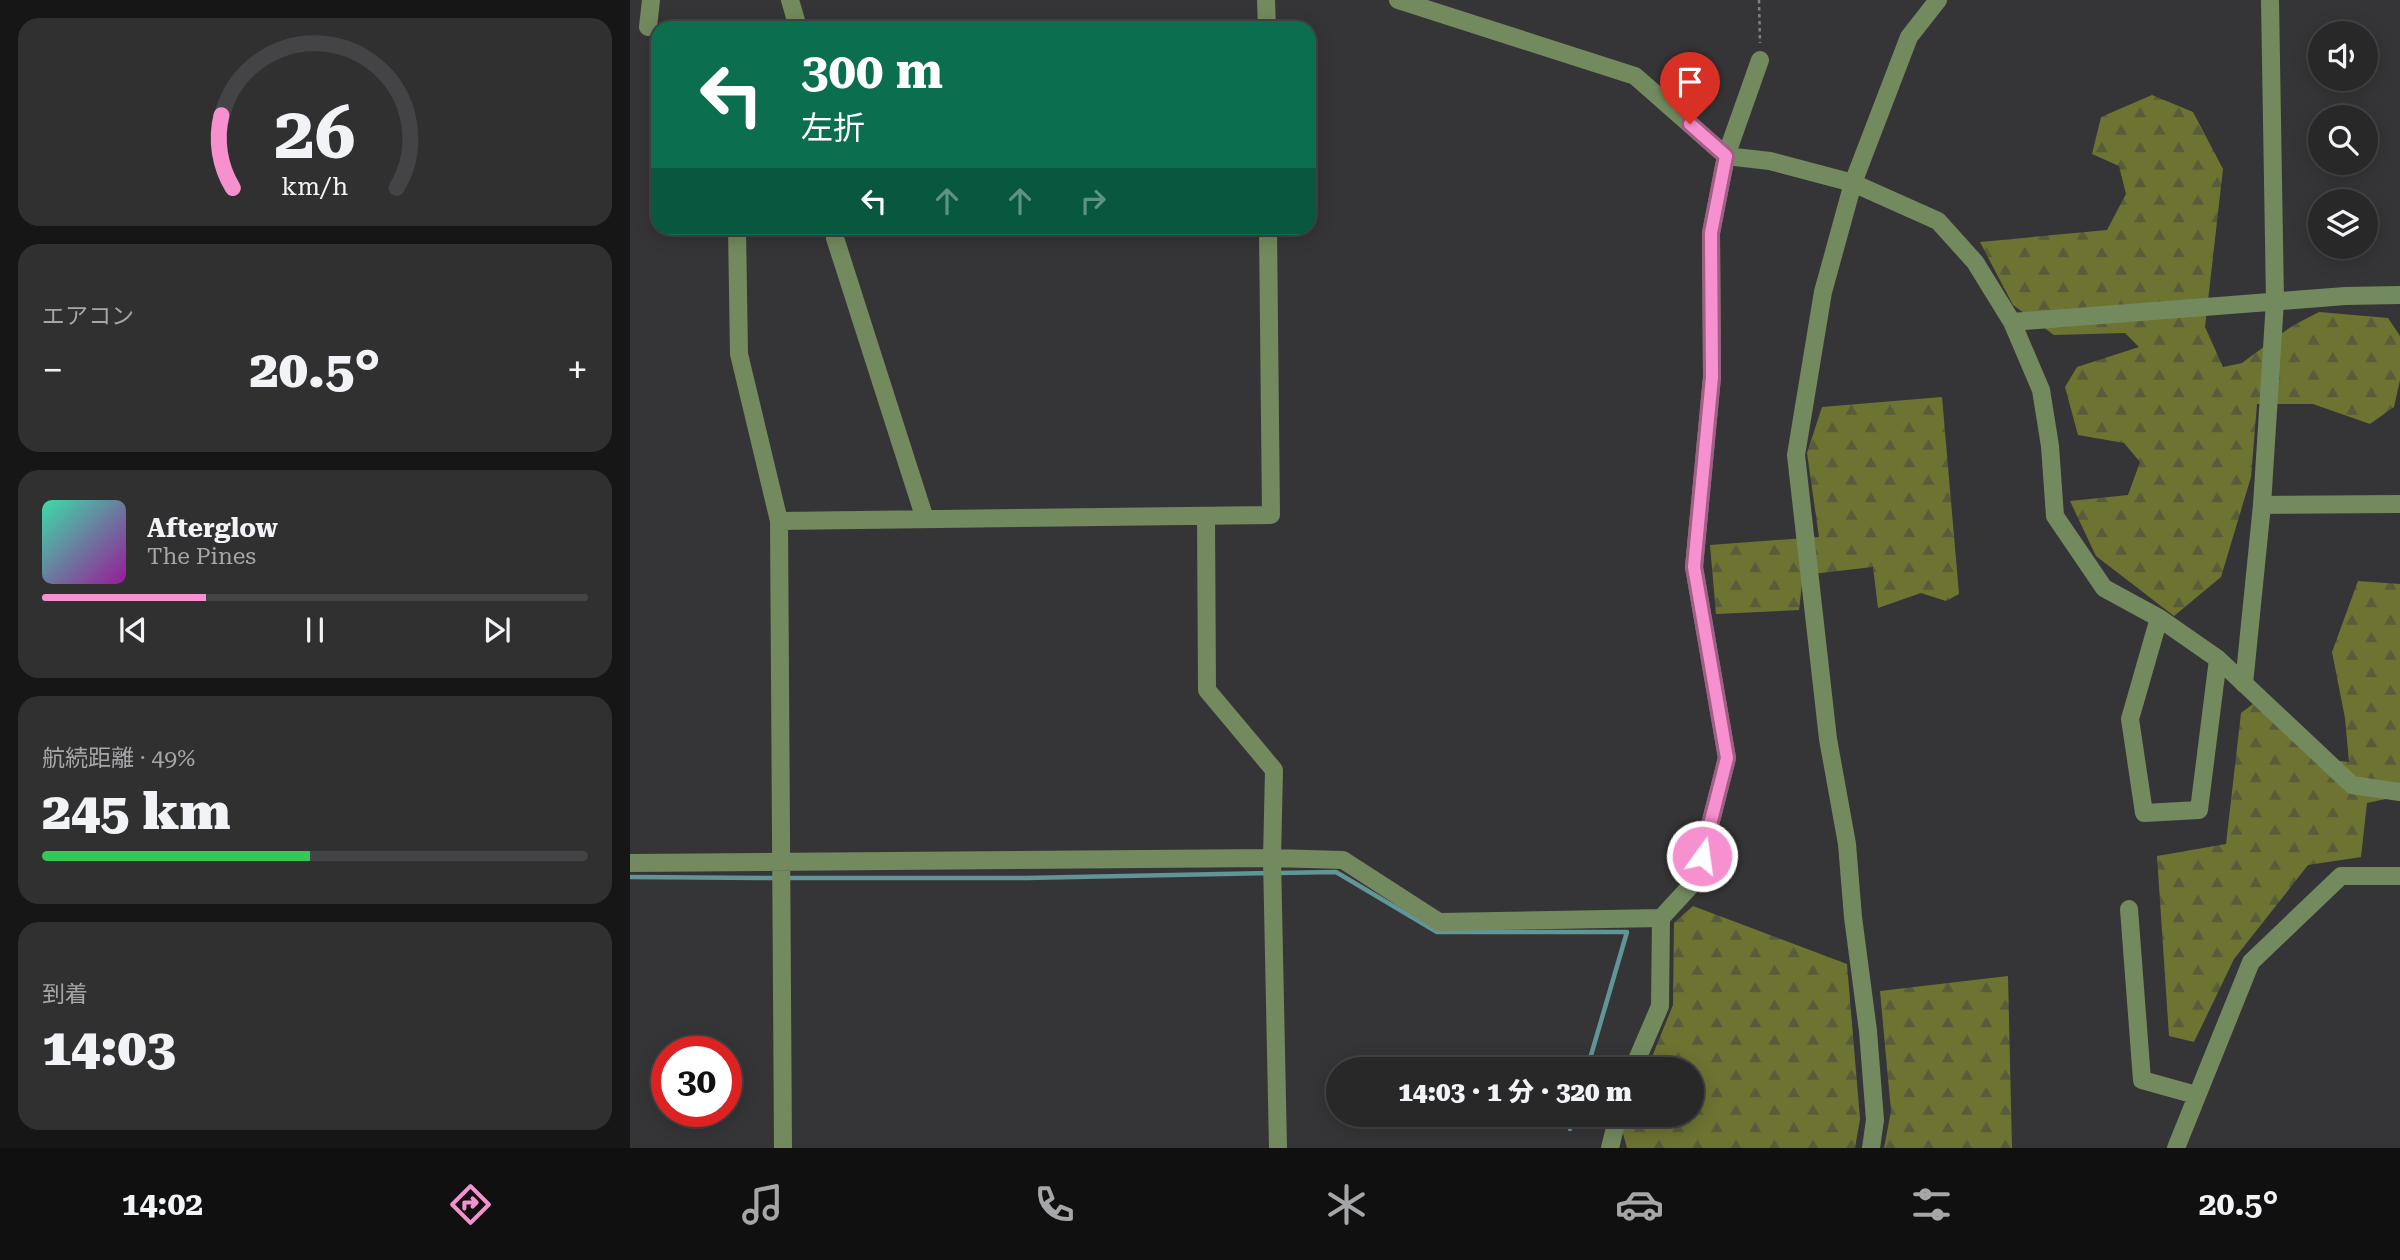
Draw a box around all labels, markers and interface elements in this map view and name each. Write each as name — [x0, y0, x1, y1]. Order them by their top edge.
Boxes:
map controls — [2308, 21, 2378, 259]
button: sound — [2308, 21, 2378, 91]
text: 300 m — [801, 43, 943, 100]
icon: left — [686, 49, 777, 140]
pin — [1660, 52, 1720, 124]
icon: arrive — [1671, 63, 1709, 101]
text: 26 — [274, 91, 356, 176]
button: search — [2308, 105, 2378, 175]
text: 左折 — [801, 109, 865, 147]
text: km/h — [282, 172, 348, 201]
icon: left — [855, 182, 893, 220]
icon: ahead — [928, 182, 966, 220]
icon: ahead — [1001, 182, 1039, 220]
icon: right — [1074, 182, 1112, 220]
button: layers — [2308, 189, 2378, 259]
text: エアコン — [42, 303, 134, 330]
text: 20.5° — [250, 339, 380, 400]
text: − — [42, 348, 63, 392]
text: + — [567, 348, 588, 392]
text: Afterglow — [147, 513, 278, 543]
text: The Pines — [147, 543, 256, 570]
icon: previous — [114, 611, 152, 649]
icon: pause — [296, 611, 334, 649]
icon: next — [478, 611, 516, 649]
text: 航続距離 · 49% — [42, 745, 195, 772]
text: 245 km — [42, 781, 230, 842]
position arrow — [1665, 819, 1739, 893]
text: 到着 — [42, 981, 88, 1008]
text: 14:03 — [42, 1017, 176, 1078]
speed limit sign: 30 — [651, 1036, 742, 1127]
text: 14:03 · 1 分 · 320 m — [1398, 1077, 1632, 1107]
icon: directions — [446, 1180, 495, 1229]
icon: music — [738, 1180, 787, 1229]
icon: phone — [1030, 1180, 1079, 1229]
icon: climate — [1322, 1180, 1371, 1229]
icon: car — [1615, 1180, 1664, 1229]
icon: filters — [1907, 1180, 1956, 1229]
text: 14:02 — [122, 1185, 203, 1223]
text: 20.5° — [2199, 1185, 2278, 1223]

